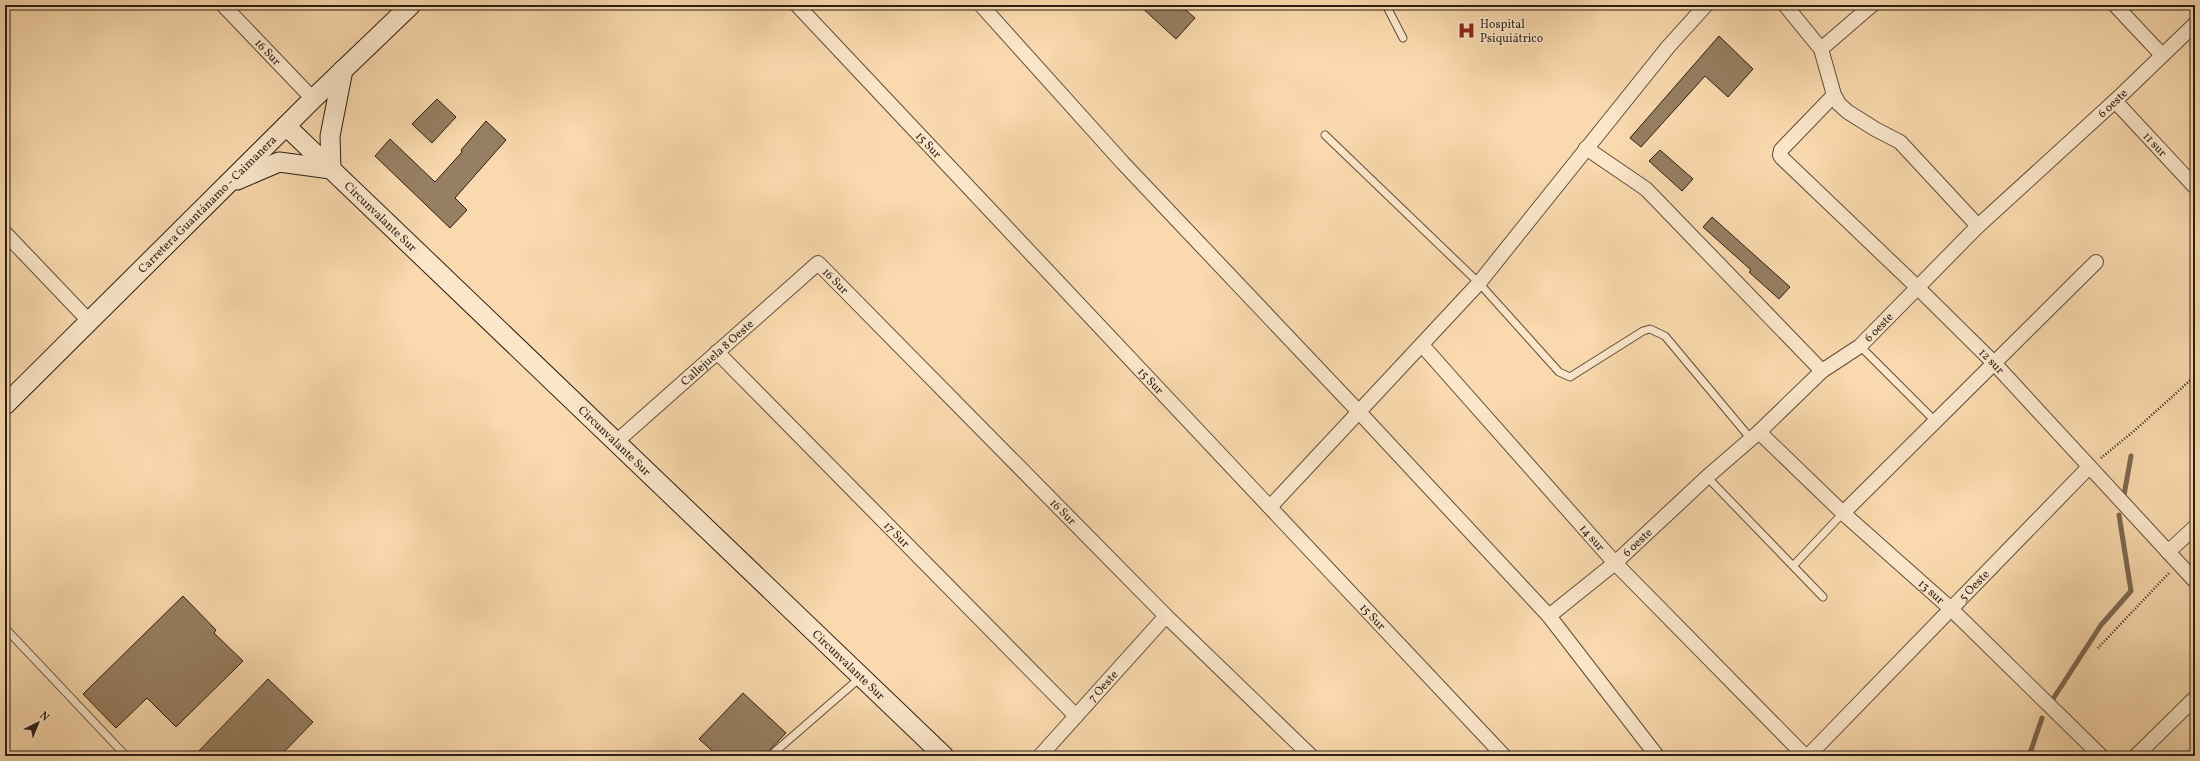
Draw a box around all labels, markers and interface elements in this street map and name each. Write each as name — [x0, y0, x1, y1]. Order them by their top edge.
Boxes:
place label: Hospital Psiquiátrico — [1480, 17, 1543, 47]
hospital icon: Hospital Psiquiátrico — [1457, 21, 1477, 41]
street label: 16 Sur — [251, 36, 284, 70]
street label: 6 oeste — [2095, 86, 2132, 122]
street label: 15 Sur — [911, 129, 944, 162]
street label: 11 sur — [2139, 129, 2170, 161]
street label: Carretera Guantánamo - Caimanera — [135, 132, 281, 277]
street label: Circunvalante Sur — [340, 179, 420, 256]
street label: 16 Sur — [818, 265, 852, 298]
street label: 6 oeste — [1861, 309, 1898, 346]
street label: Callejuela 8 Oeste — [678, 316, 758, 390]
street label: 12 sur — [1975, 345, 2007, 378]
street label: 15 Sur — [1133, 365, 1167, 398]
street label: Circunvalante Sur — [574, 403, 654, 480]
street label: 16 Sur — [1046, 495, 1079, 529]
street label: 17 Sur — [879, 518, 913, 552]
street label: 14 sur — [1575, 521, 1608, 555]
street label: 6 oeste — [1619, 525, 1657, 561]
street label: 5 Oeste — [1956, 567, 1994, 605]
street label: 13 sur — [1914, 576, 1947, 608]
street label: 15 Sur — [1356, 600, 1389, 634]
street label: Circunvalante Sur — [808, 627, 888, 704]
street label: 7 Oeste — [1085, 667, 1122, 706]
north arrow — [18, 703, 58, 743]
text: N — [36, 709, 52, 725]

